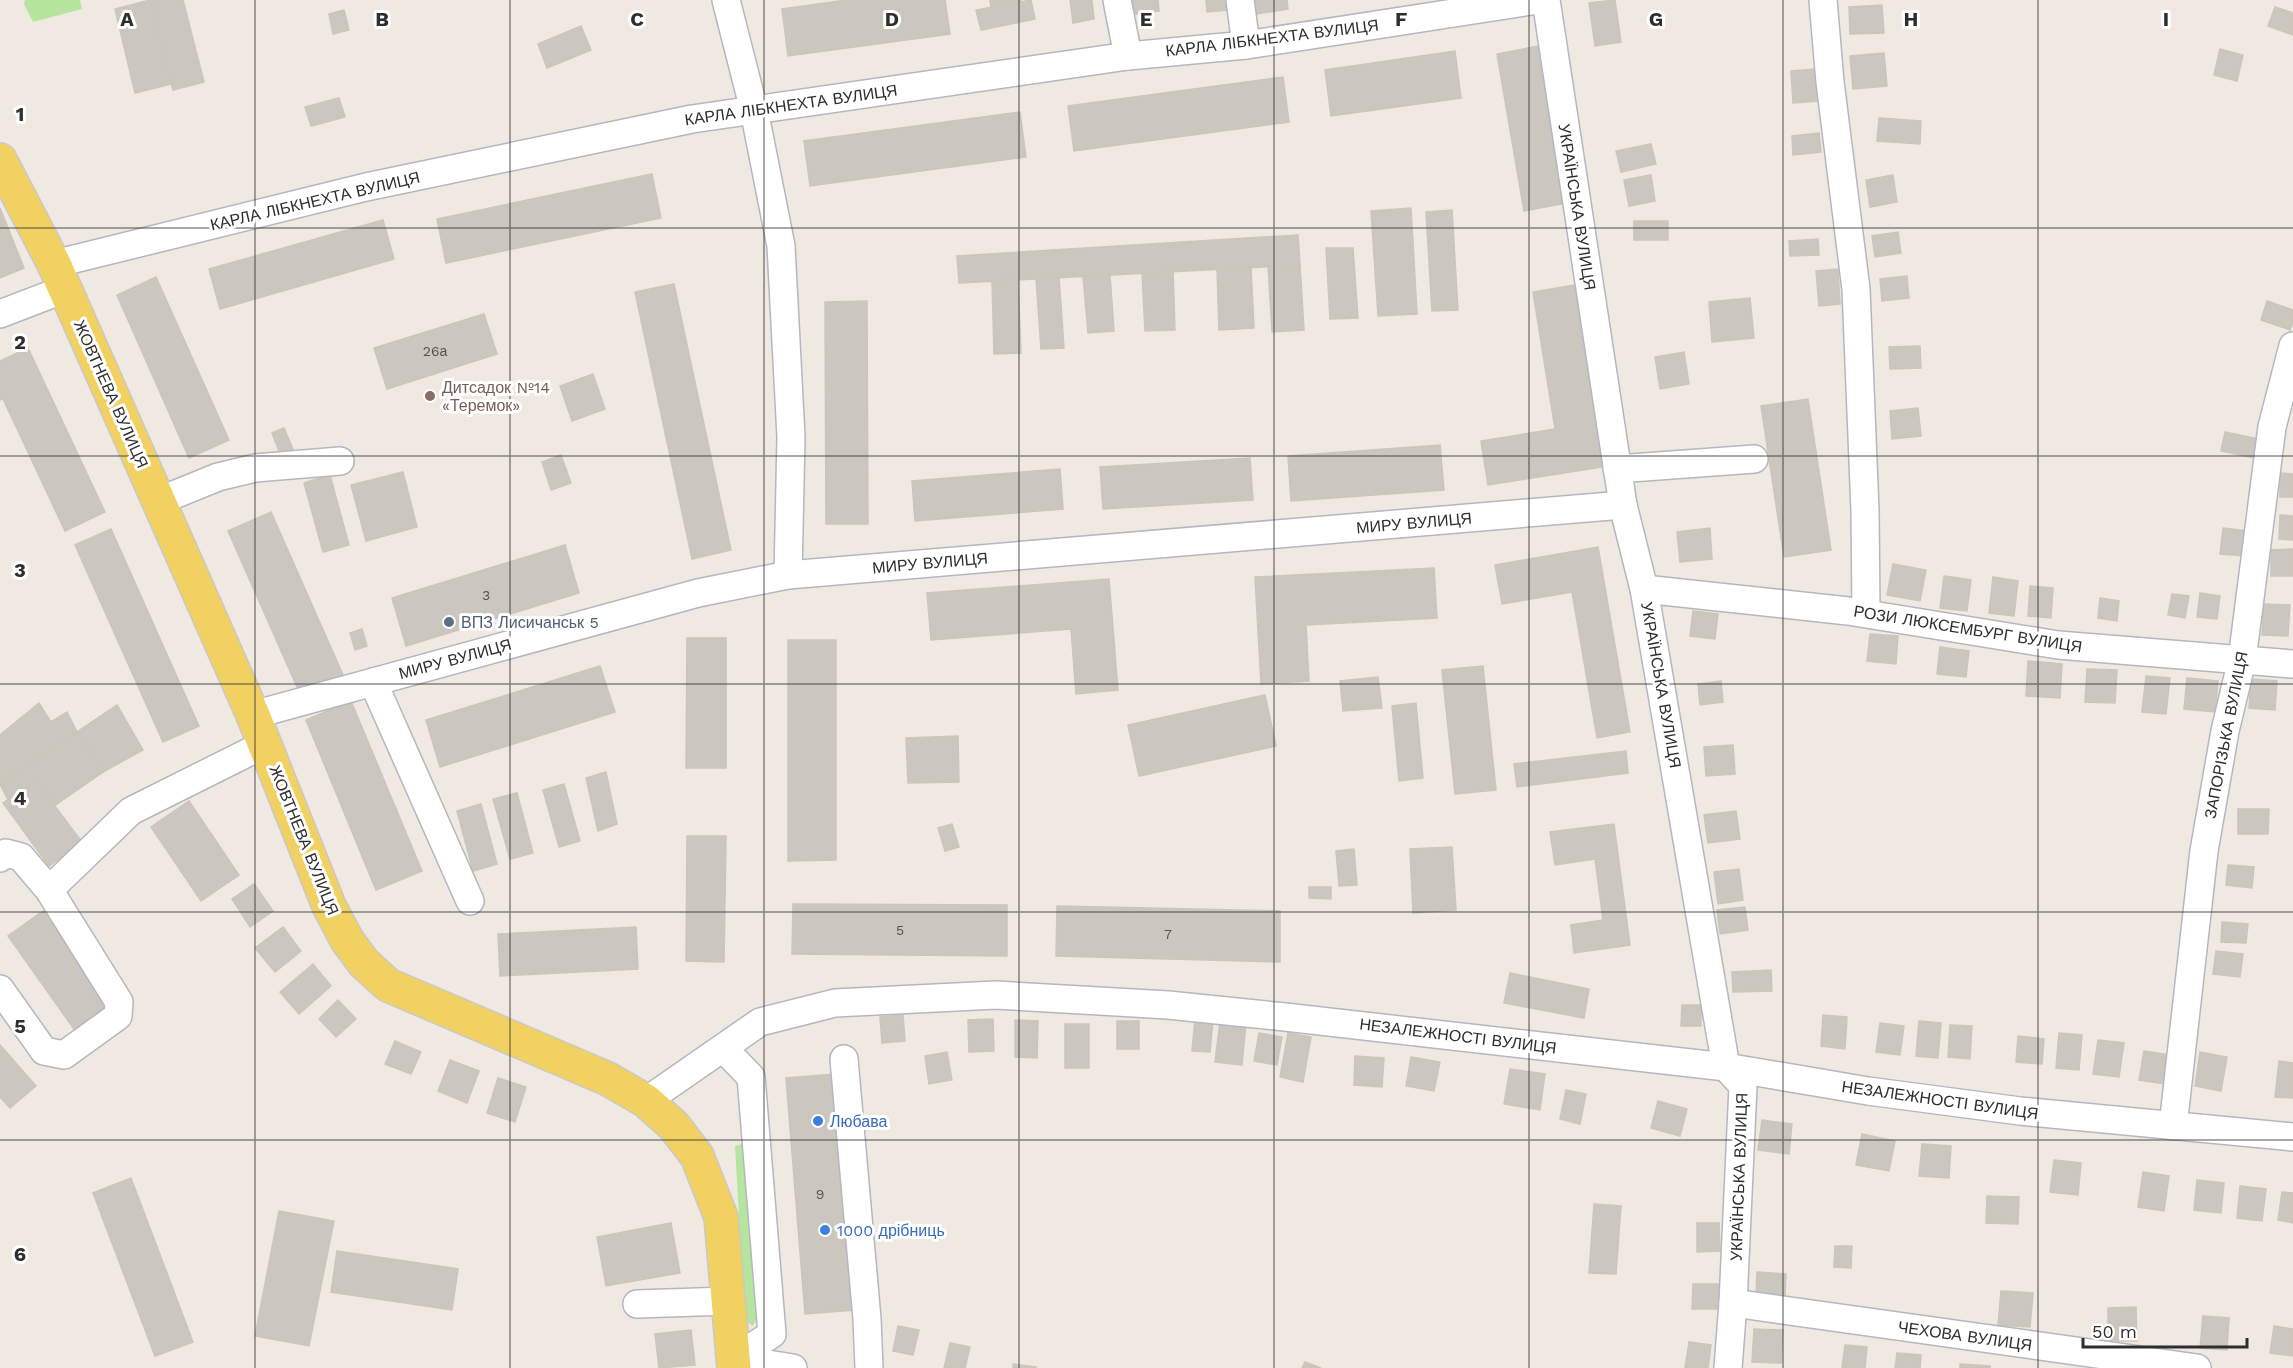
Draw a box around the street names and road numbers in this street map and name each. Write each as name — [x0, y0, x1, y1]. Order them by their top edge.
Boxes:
street label: КАРЛА ЛІБКНЕХТА ВУЛИЦЯ — [1164, 15, 1380, 61]
street label: КАРЛА ЛІБКНЕХТА ВУЛИЦЯ — [683, 81, 899, 129]
street label: УКРАЇНСЬКА ВУЛИЦЯ — [1554, 122, 1600, 292]
street label: КАРЛА ЛІБКНЕХТА ВУЛИЦЯ — [208, 168, 422, 234]
street label: ЖОВТНЕВА ВУЛИЦЯ — [70, 317, 152, 471]
street label: МИРУ ВУЛИЦЯ — [1355, 508, 1473, 538]
street label: МИРУ ВУЛИЦЯ — [871, 548, 989, 578]
street label: УКРАЇНСЬКА ВУЛИЦЯ — [1637, 600, 1685, 770]
street label: РОЗИ ЛЮКСЕМБУРГ ВУЛИЦЯ — [1852, 602, 2084, 656]
street label: МИРУ ВУЛИЦЯ — [397, 635, 513, 683]
street label: ЗАПОРІЗЬКА ВУЛИЦЯ — [2200, 650, 2252, 820]
street label: ЖОВТНЕВА ВУЛИЦЯ — [265, 762, 343, 918]
street label: НЕЗАЛЕЖНОСТІ ВУЛИЦЯ — [1358, 1014, 1558, 1058]
street label: НЕЗАЛЕЖНОСТІ ВУЛИЦЯ — [1840, 1077, 2040, 1123]
street label: УКРАЇНСЬКА ВУЛИЦЯ — [1727, 1093, 1751, 1261]
street label: ЧЕХОВА ВУЛИЦЯ — [1897, 1317, 2033, 1355]

